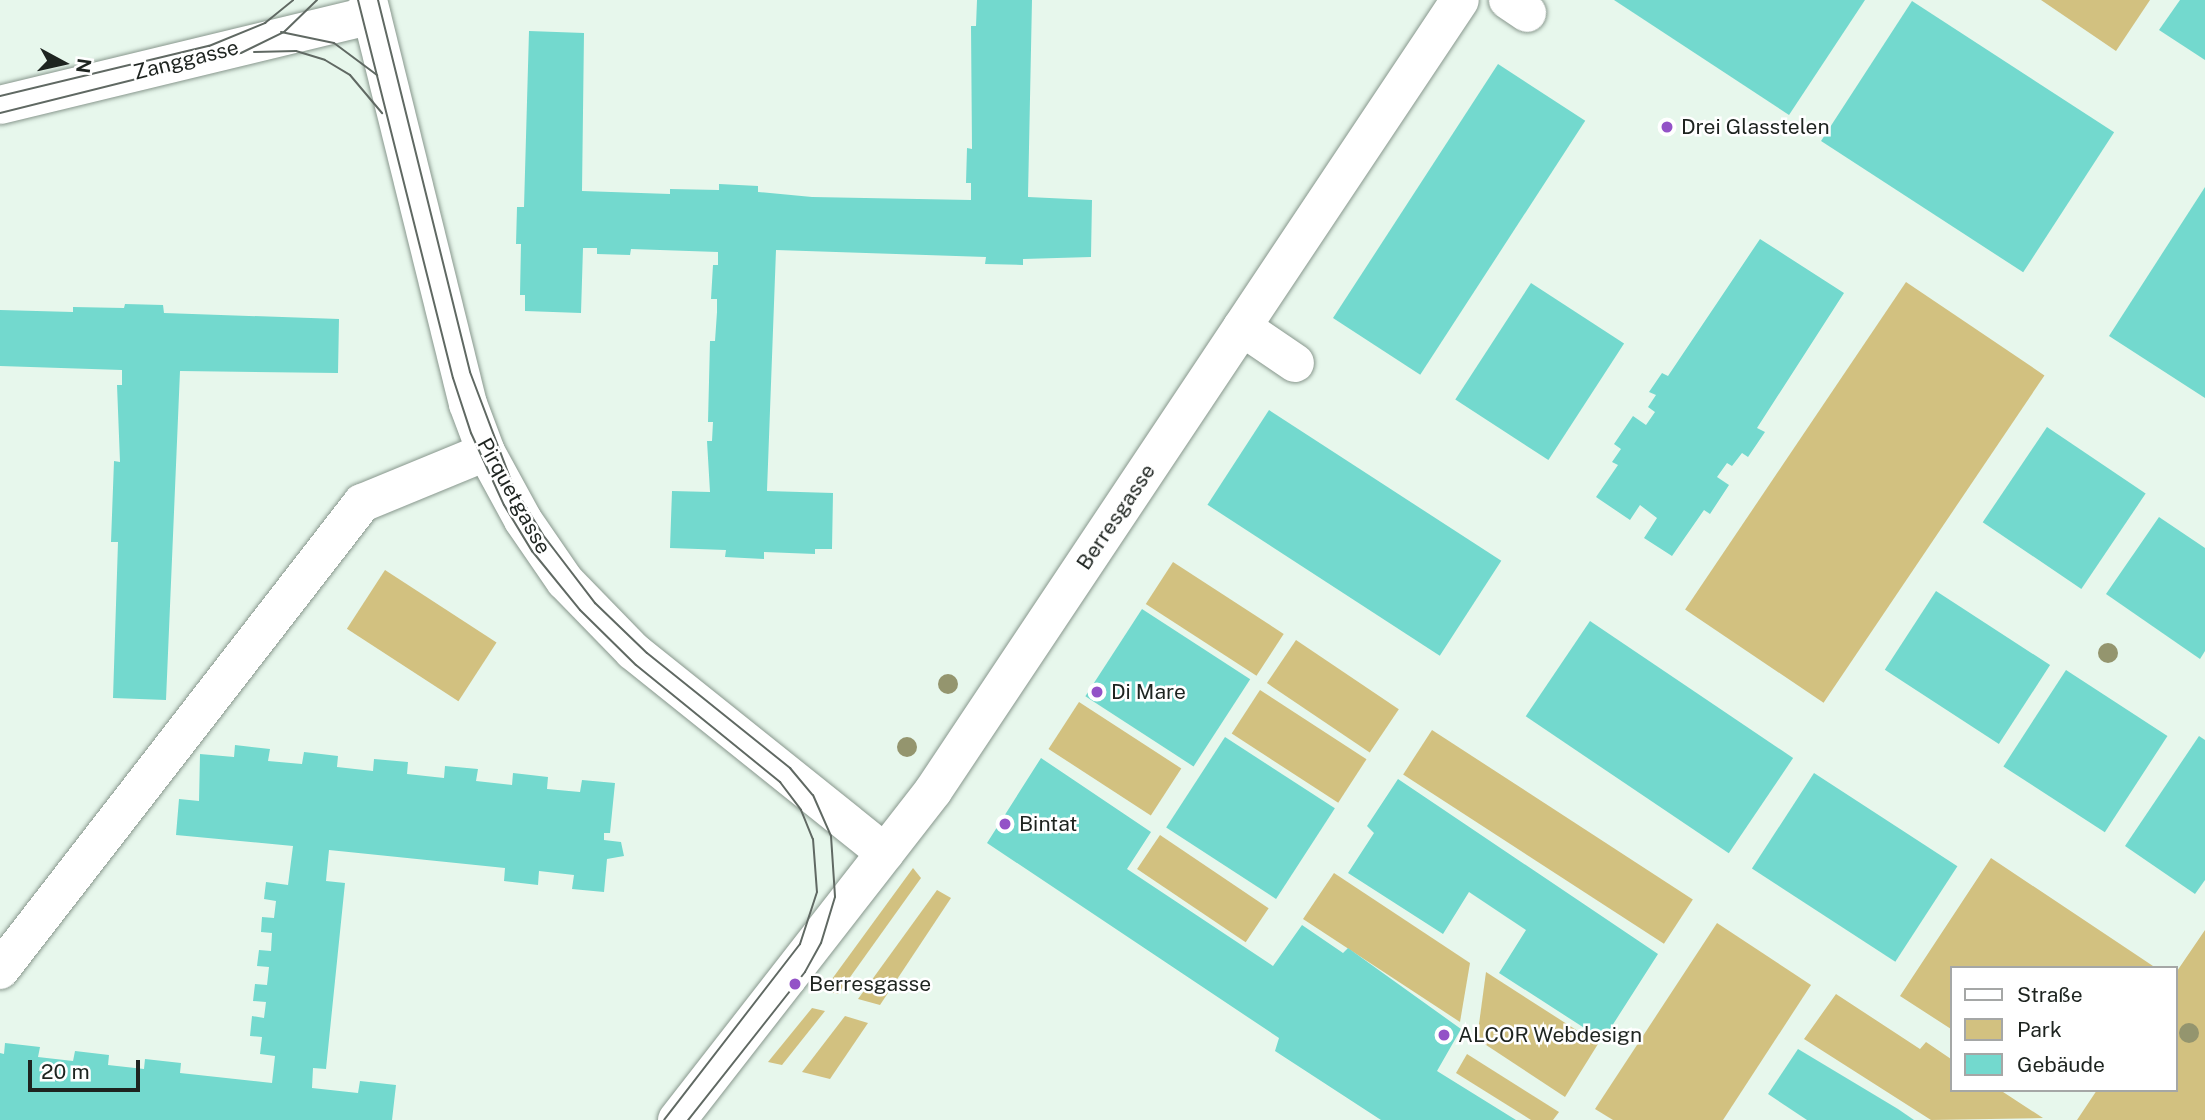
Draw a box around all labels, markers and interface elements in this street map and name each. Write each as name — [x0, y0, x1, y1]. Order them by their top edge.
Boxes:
north arrow — [28, 28, 98, 98]
street label: Zanggasse — [131, 35, 241, 85]
text: N — [72, 57, 96, 75]
place label: Drei Glasstelen — [1681, 114, 1830, 140]
marker: Drei Glasstelen — [1659, 119, 1675, 135]
street label: Pirquetgasse — [472, 434, 556, 558]
street label: Berresgasse — [1071, 459, 1161, 575]
place label: Di Mare — [1111, 679, 1186, 705]
marker: Di Mare — [1089, 684, 1105, 700]
place label: Bintat — [1019, 811, 1078, 837]
marker: Bintat — [997, 816, 1013, 832]
legend — [1950, 966, 2177, 1092]
place label: Berresgasse — [809, 971, 931, 997]
marker: Berresgasse — [787, 976, 803, 992]
text: Straße — [2017, 982, 2083, 1007]
text: Park — [2017, 1017, 2062, 1042]
place label: ALCOR Webdesign — [1458, 1022, 1643, 1048]
marker: ALCOR Webdesign — [1436, 1027, 1452, 1043]
scale bar — [32, 1046, 144, 1090]
text: Gebäude — [2017, 1052, 2105, 1077]
text: 20 m — [41, 1059, 90, 1084]

